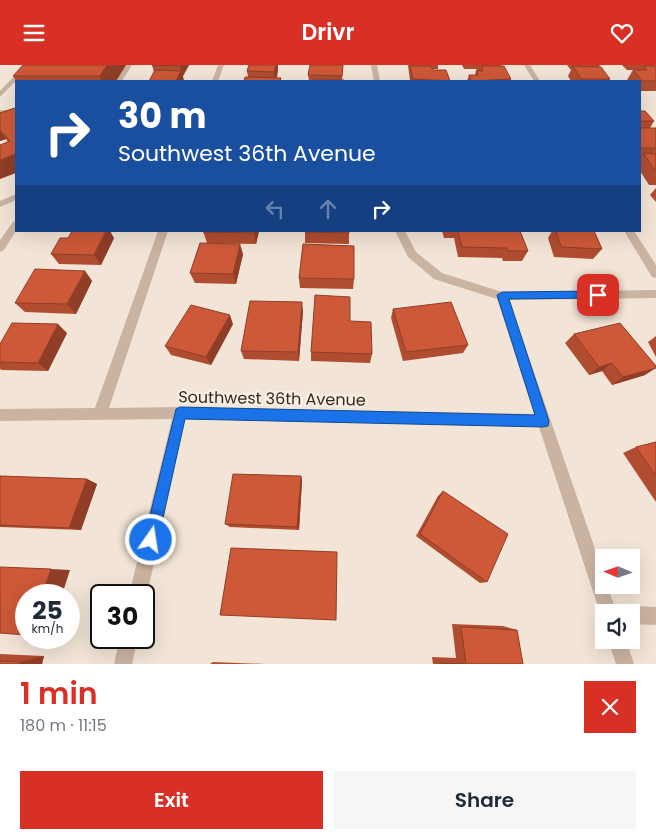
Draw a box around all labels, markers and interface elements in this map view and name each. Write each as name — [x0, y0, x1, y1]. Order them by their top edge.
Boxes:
text: Drivr — [302, 17, 354, 48]
icon: menu — [20, 19, 48, 47]
icon: heart — [608, 19, 636, 47]
text: 30 m — [118, 91, 206, 140]
icon: right — [35, 100, 100, 165]
text: Southwest 36th Avenue — [118, 138, 376, 169]
icon: left — [261, 195, 289, 223]
icon: ahead — [314, 195, 342, 223]
icon: right — [367, 195, 395, 223]
pin — [577, 274, 619, 316]
icon: arrive — [584, 281, 612, 309]
street label: Southwest 36th Avenue — [178, 385, 366, 412]
position arrow — [124, 513, 176, 565]
north arrow — [595, 549, 640, 594]
map controls — [595, 549, 640, 649]
speed limit sign: 30 — [90, 584, 155, 649]
text: 25 — [32, 593, 63, 628]
button: sound — [595, 604, 640, 649]
text: km/h — [32, 620, 63, 637]
text: 1 min — [20, 672, 98, 715]
button: close — [584, 681, 636, 733]
text: 180 m · 11:15 — [20, 714, 107, 737]
button: Exit — [20, 771, 323, 829]
button: Share — [333, 771, 636, 829]

